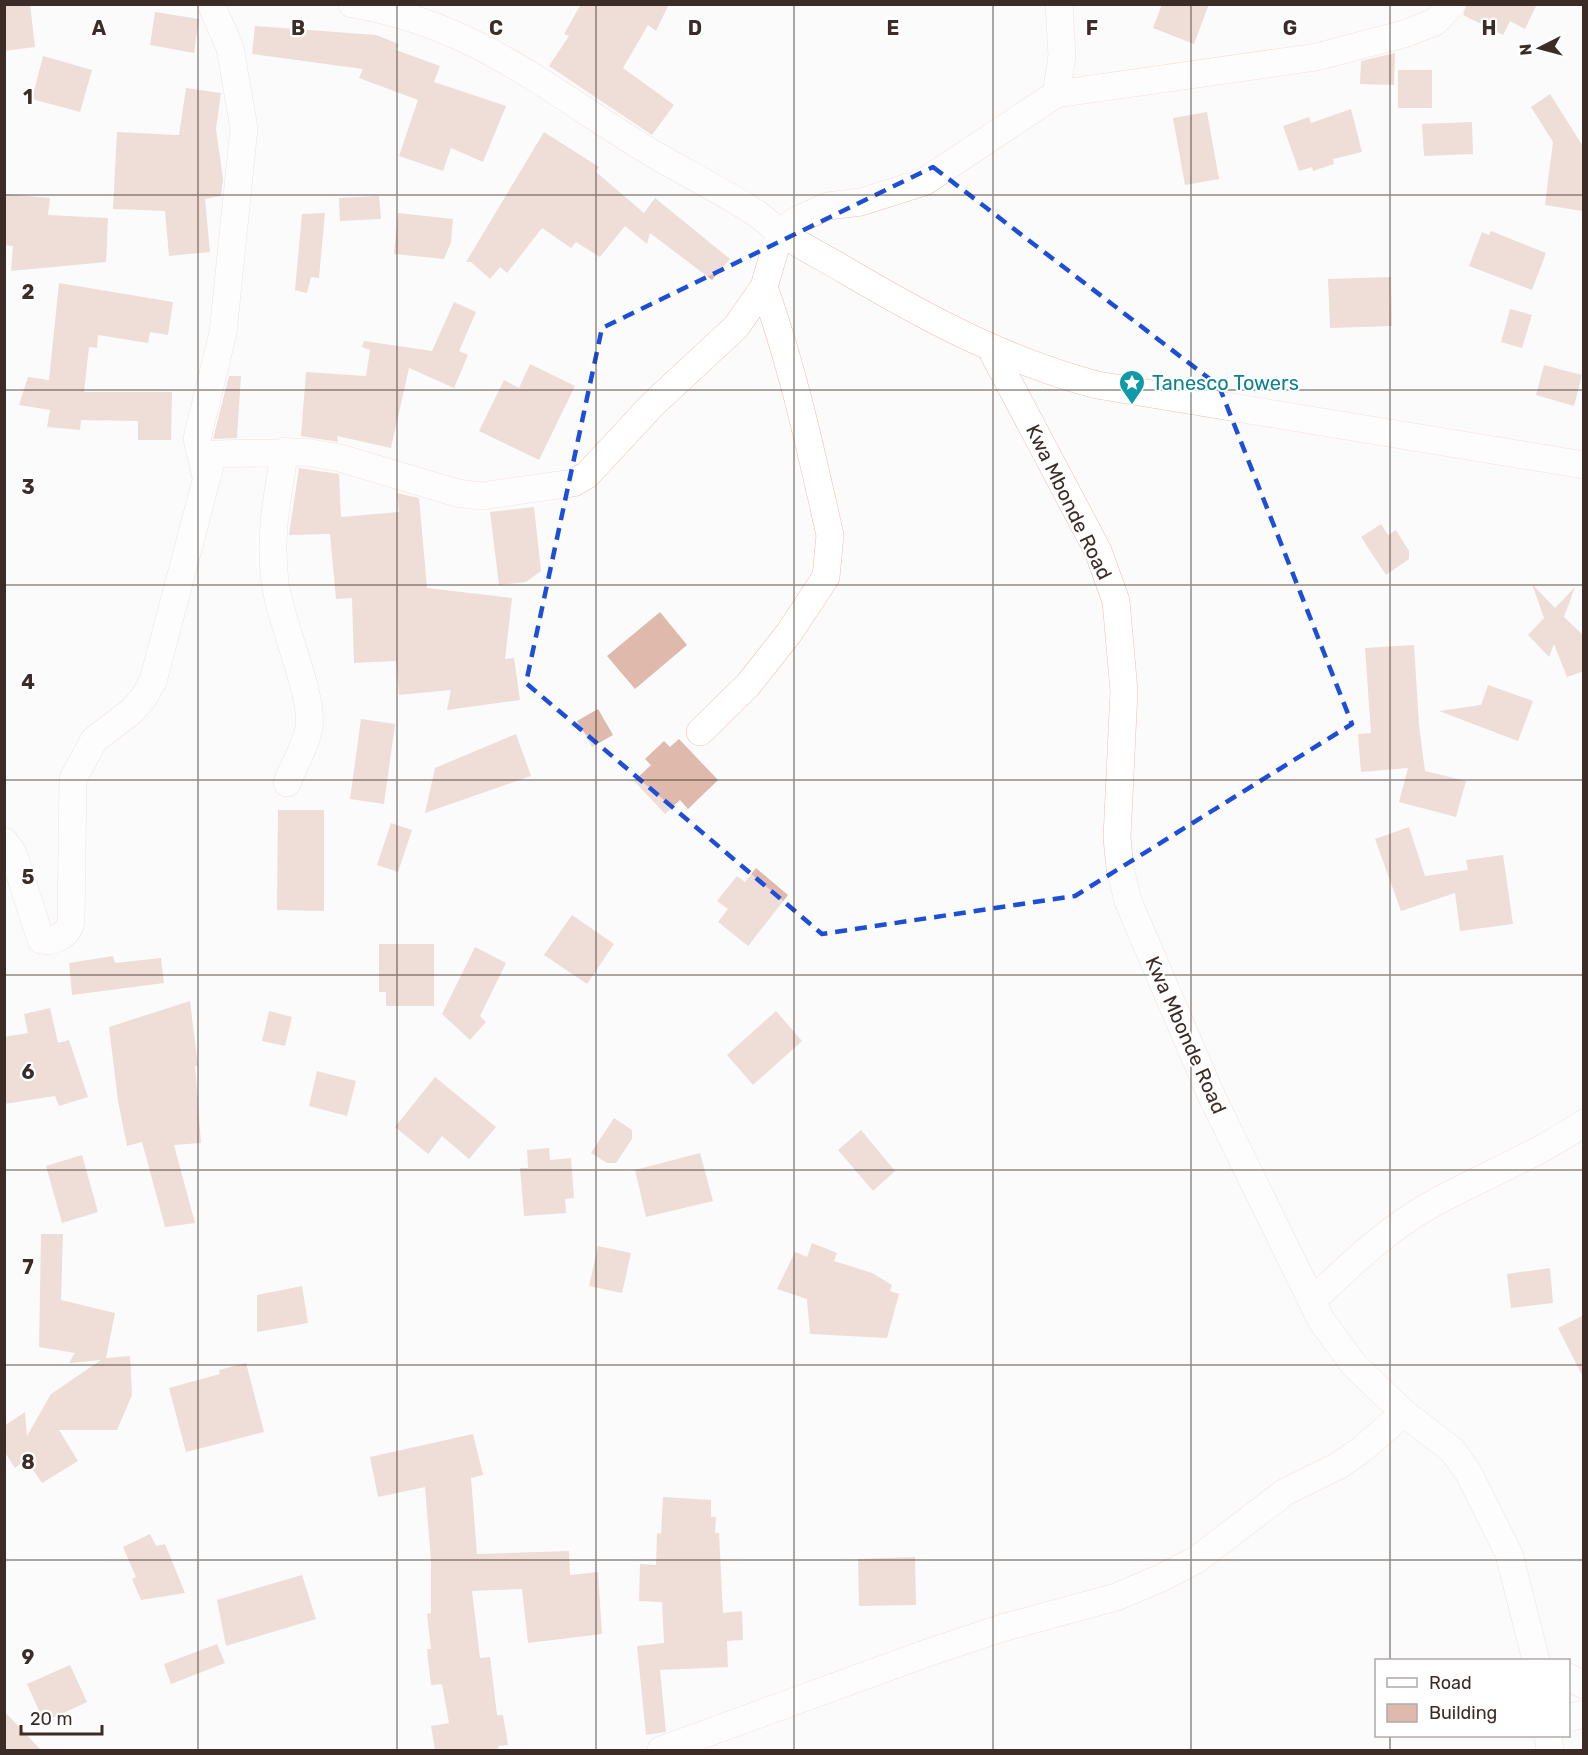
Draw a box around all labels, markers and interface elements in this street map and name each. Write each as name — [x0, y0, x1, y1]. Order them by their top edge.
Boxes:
text: A — [92, 16, 107, 40]
text: B — [291, 16, 305, 40]
text: C — [489, 16, 503, 40]
text: D — [688, 16, 702, 40]
text: E — [887, 16, 899, 40]
text: F — [1086, 16, 1098, 40]
text: G — [1283, 16, 1297, 40]
text: H — [1482, 16, 1496, 40]
north arrow — [1510, 18, 1570, 78]
text: N — [1516, 43, 1536, 56]
text: 1 — [23, 85, 33, 109]
text: 2 — [22, 280, 35, 304]
place icon: Tanesco Towers — [1117, 368, 1147, 406]
place label: Tanesco Towers — [1152, 371, 1299, 395]
street label: Kwa Mbonde Road — [1021, 421, 1117, 583]
text: 3 — [21, 475, 35, 499]
text: 4 — [21, 670, 35, 694]
text: 5 — [22, 865, 35, 889]
street label: Kwa Mbonde Road — [1141, 953, 1231, 1117]
text: 6 — [21, 1060, 35, 1084]
text: 7 — [22, 1255, 34, 1279]
text: 8 — [21, 1450, 35, 1474]
text: 9 — [22, 1645, 35, 1669]
legend — [1375, 1659, 1570, 1737]
text: Road — [1429, 1672, 1472, 1694]
scale bar — [21, 1698, 102, 1736]
text: Building — [1429, 1702, 1497, 1724]
text: 20 m — [30, 1708, 72, 1730]

